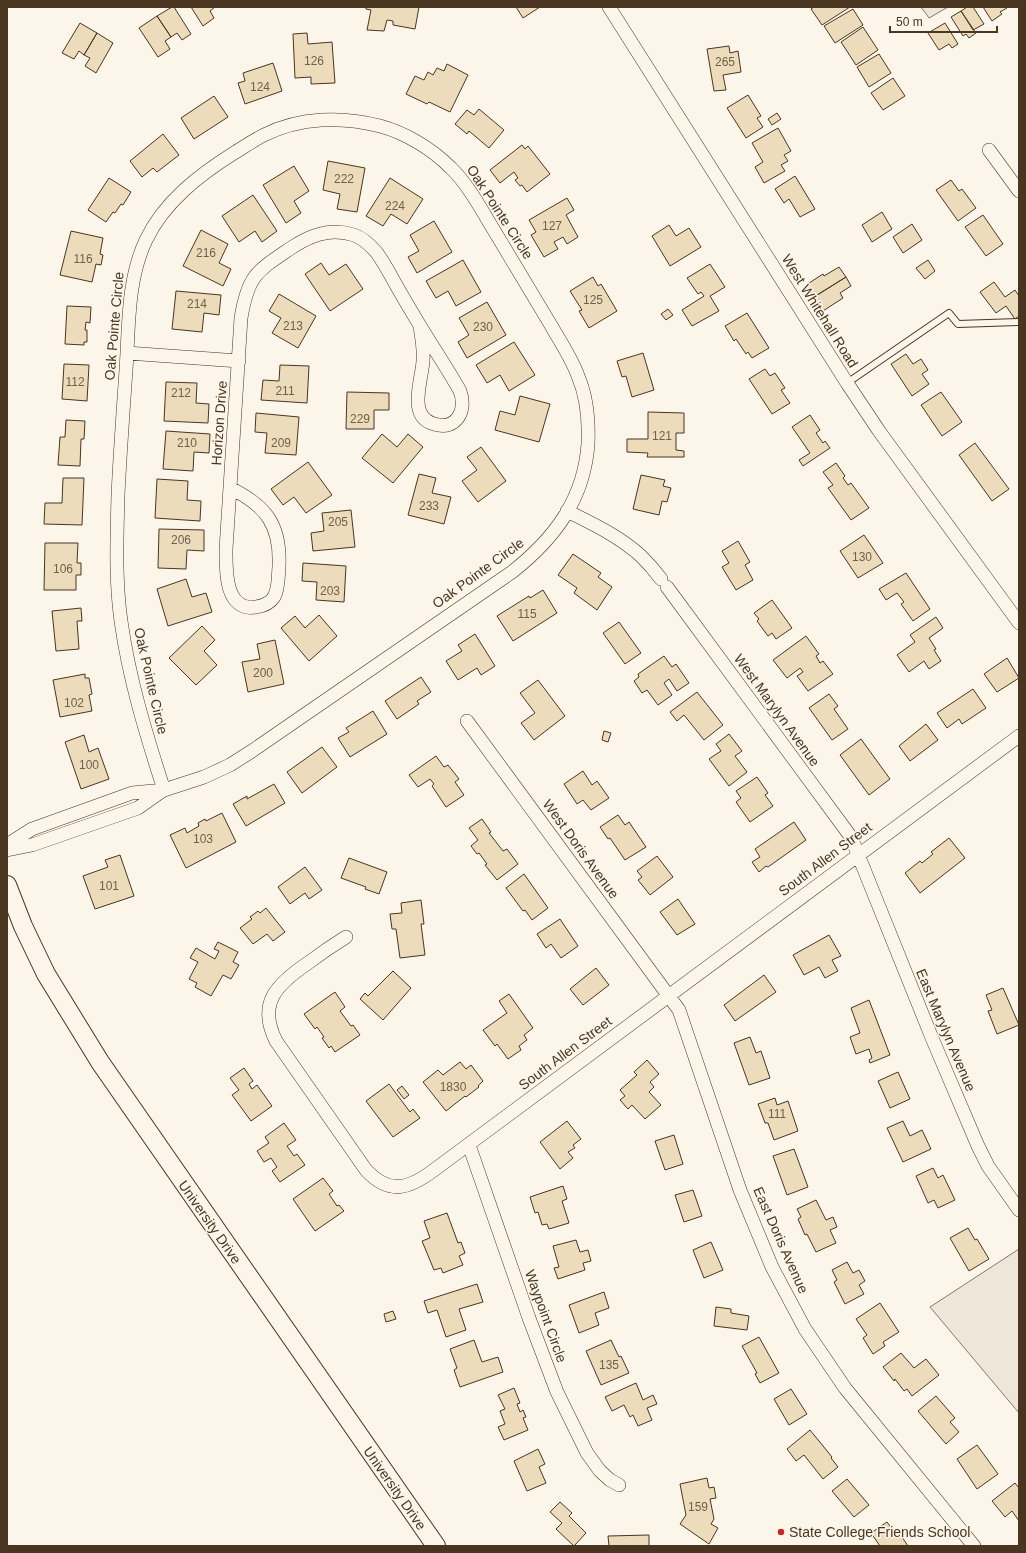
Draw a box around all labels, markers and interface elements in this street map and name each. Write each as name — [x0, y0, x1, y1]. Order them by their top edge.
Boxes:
scale bar — [890, 8, 997, 34]
text: 50 m — [896, 15, 923, 29]
house number: 126 — [304, 54, 324, 68]
house number: 265 — [715, 55, 735, 69]
house number: 124 — [250, 80, 270, 94]
street label: Oak Pointe Circle — [464, 162, 536, 262]
house number: 222 — [334, 172, 354, 186]
house number: 224 — [385, 199, 405, 213]
house number: 127 — [542, 219, 562, 233]
house number: 216 — [196, 246, 216, 260]
street label: West Whitehall Road — [779, 251, 861, 371]
house number: 116 — [73, 252, 93, 266]
street label: Oak Pointe Circle — [101, 271, 127, 381]
house number: 125 — [583, 293, 603, 307]
house number: 214 — [187, 297, 207, 311]
house number: 213 — [283, 319, 303, 333]
house number: 230 — [473, 320, 493, 334]
house number: 112 — [65, 375, 85, 389]
street label: Horizon Drive — [208, 380, 230, 466]
house number: 211 — [275, 384, 295, 398]
house number: 212 — [171, 386, 191, 400]
house number: 229 — [350, 412, 370, 426]
house number: 121 — [652, 429, 672, 443]
house number: 210 — [177, 436, 197, 450]
house number: 209 — [271, 436, 291, 450]
house number: 233 — [419, 499, 439, 513]
house number: 205 — [328, 515, 348, 529]
house number: 206 — [171, 533, 191, 547]
street label: Oak Pointe Circle — [429, 534, 527, 611]
house number: 130 — [852, 550, 872, 564]
house number: 106 — [53, 562, 73, 576]
house number: 203 — [320, 584, 340, 598]
house number: 115 — [517, 607, 537, 621]
street label: Oak Pointe Circle — [131, 626, 171, 736]
street label: West Marylyn Avenue — [731, 651, 823, 769]
house number: 200 — [253, 666, 273, 680]
house number: 102 — [64, 696, 84, 710]
house number: 100 — [79, 758, 99, 772]
street label: West Doris Avenue — [540, 796, 622, 902]
street label: South Allen Street — [775, 819, 875, 899]
house number: 103 — [193, 832, 213, 846]
house number: 101 — [99, 879, 119, 893]
street label: East Marylyn Avenue — [913, 966, 979, 1094]
street label: South Allen Street — [515, 1013, 615, 1093]
house number: 1830 — [440, 1080, 467, 1094]
house number: 111 — [768, 1107, 786, 1121]
street label: University Drive — [175, 1177, 245, 1267]
street label: East Doris Avenue — [750, 1184, 812, 1296]
street label: Waypoint Circle — [522, 1267, 570, 1365]
house number: 135 — [599, 1358, 619, 1372]
street label: University Drive — [360, 1443, 430, 1533]
house number: 159 — [688, 1500, 708, 1514]
place label: State College Friends School — [789, 1524, 970, 1540]
marker: State College Friends School — [776, 1527, 786, 1537]

